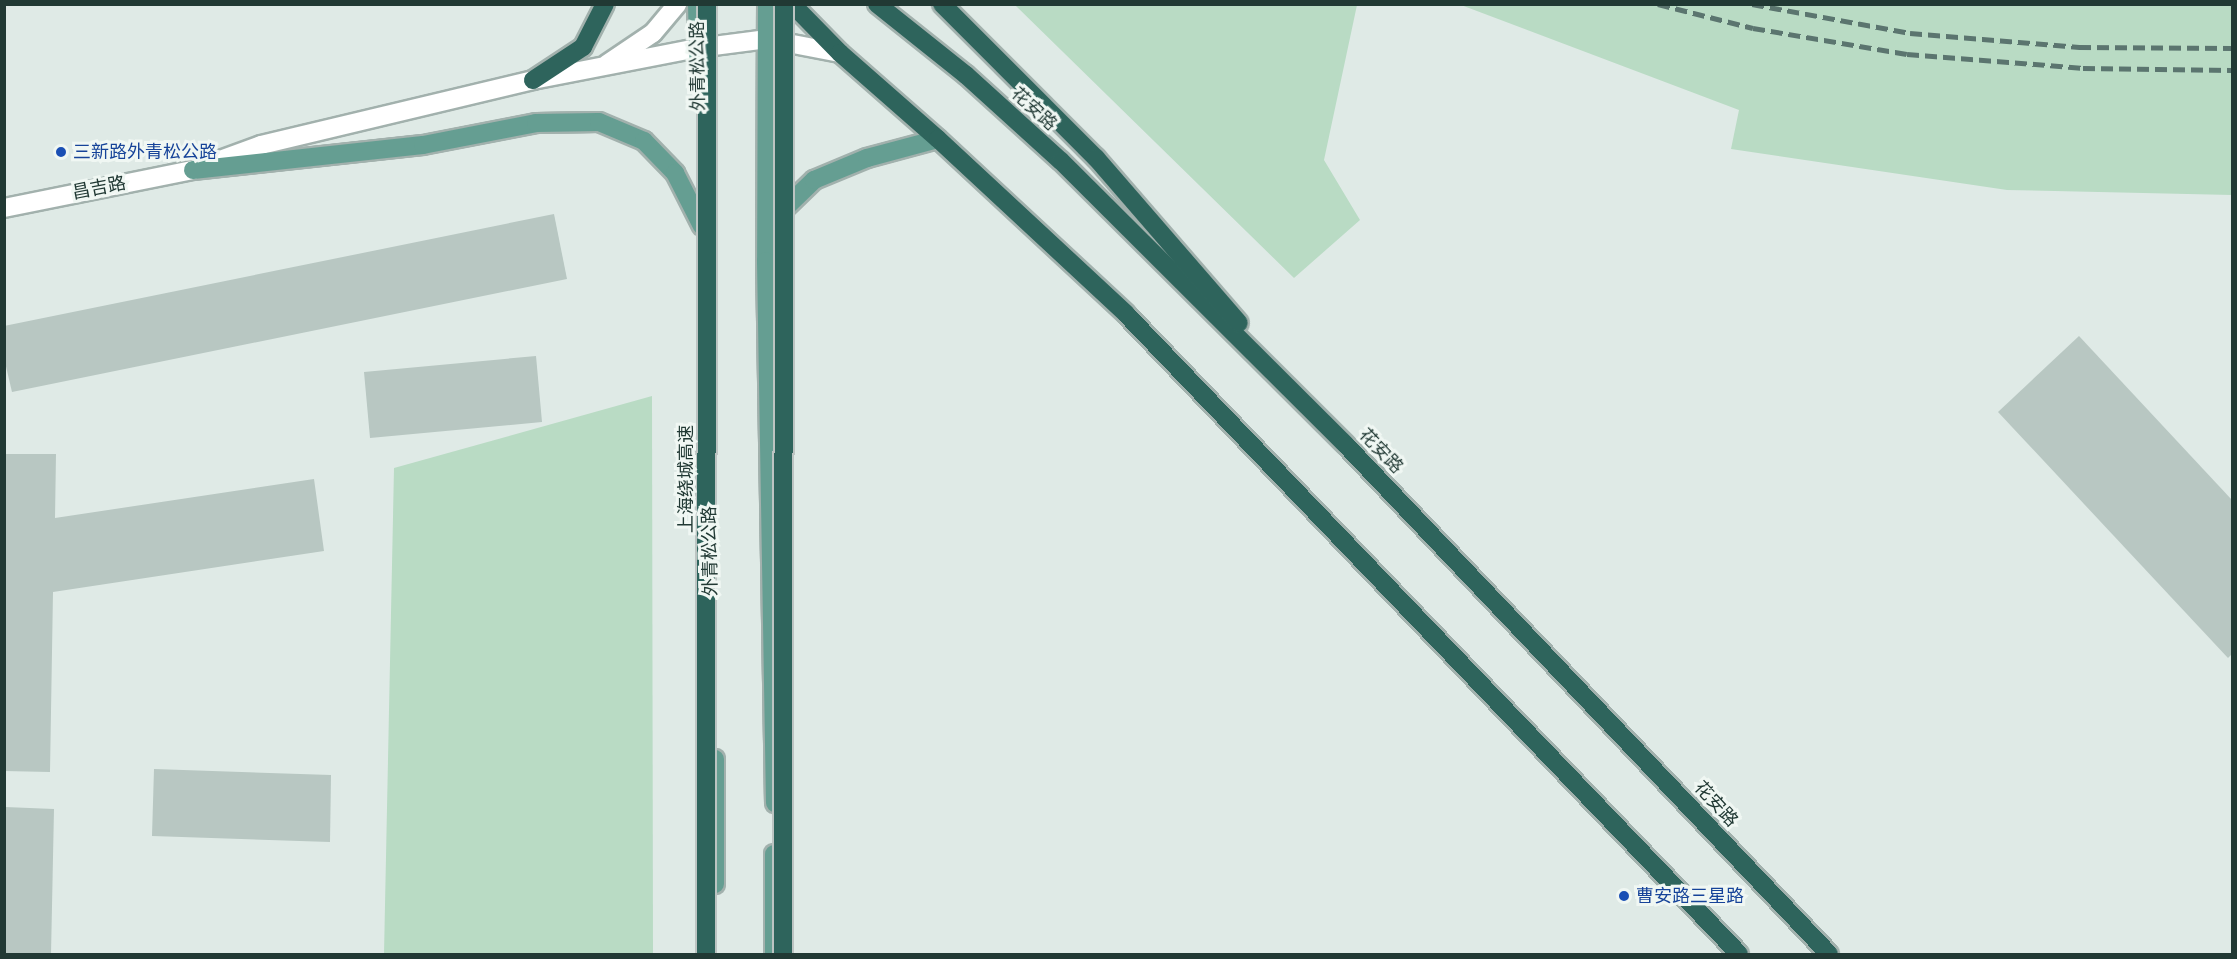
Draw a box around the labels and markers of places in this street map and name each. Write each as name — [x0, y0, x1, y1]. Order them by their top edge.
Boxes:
place label: 三新路外青松公路 — [73, 141, 217, 163]
marker: 三新路外青松公路 — [54, 145, 68, 159]
place label: 曹安路三星路 — [1636, 885, 1744, 907]
marker: 曹安路三星路 — [1617, 889, 1631, 903]

